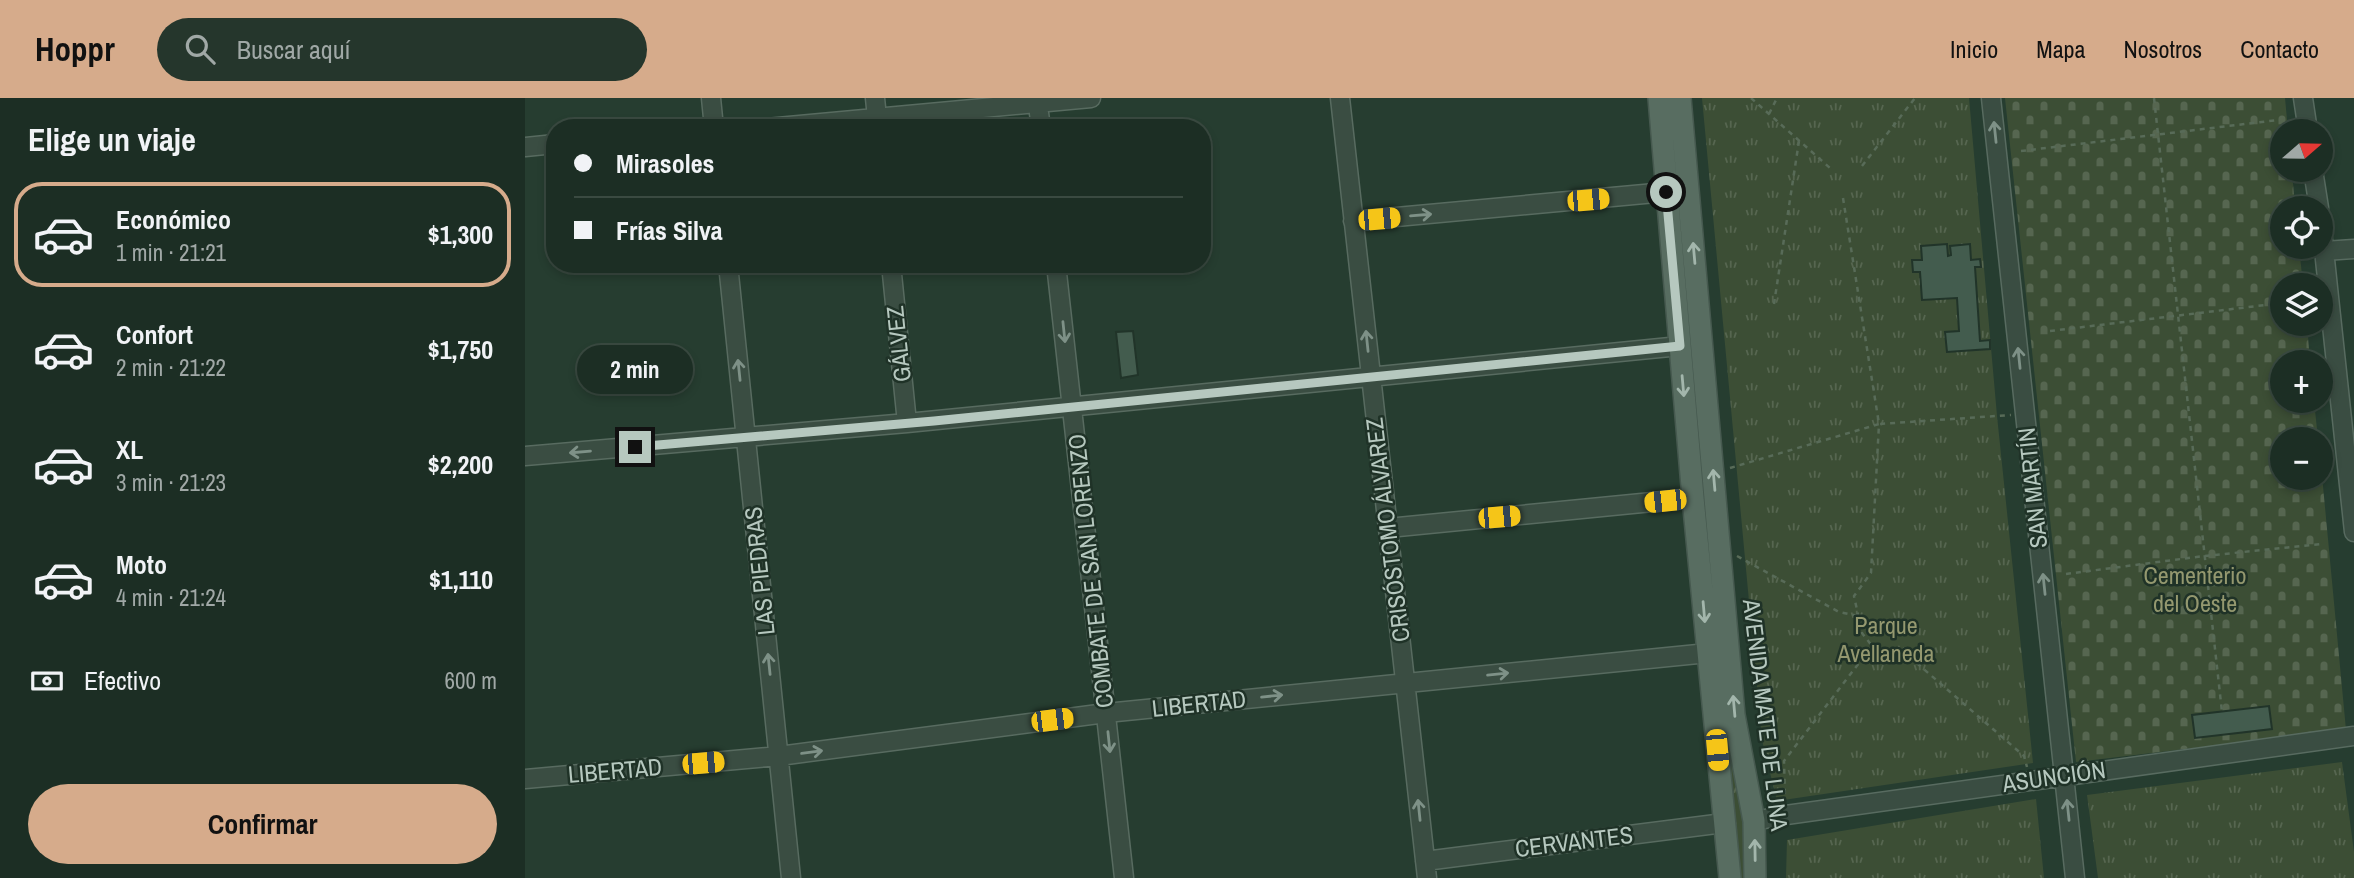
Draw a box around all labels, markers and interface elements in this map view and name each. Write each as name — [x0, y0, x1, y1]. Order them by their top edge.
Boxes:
search box — [157, 18, 647, 81]
text: Hoppr — [35, 27, 115, 71]
icon: search — [181, 30, 219, 68]
text: Buscar aquí — [237, 32, 350, 67]
text: Inicio — [1950, 33, 1998, 65]
text: Mapa — [2036, 33, 2085, 65]
text: Nosotros — [2123, 33, 2202, 65]
text: Contacto — [2240, 33, 2319, 65]
text: Elige un viaje — [28, 118, 196, 161]
north arrow — [2270, 119, 2333, 182]
map controls — [2270, 119, 2333, 490]
one-way arrow — [1988, 121, 2001, 143]
text: Mirasoles — [616, 146, 714, 181]
route start — [1650, 176, 1682, 208]
car — [1567, 188, 1610, 212]
button: locate — [2270, 196, 2333, 259]
text: Económico — [116, 202, 231, 237]
icon: car — [32, 203, 95, 266]
car — [1358, 207, 1401, 231]
one-way arrow — [1409, 208, 1432, 221]
text: Frías Silva — [616, 213, 723, 248]
text: $1,300 — [428, 217, 493, 252]
text: 1 min · 21:21 — [116, 237, 226, 268]
one-way arrow — [1687, 242, 1700, 265]
button: layers — [2270, 273, 2333, 336]
street label: GÁLVEZ — [878, 305, 918, 384]
text: Confort — [116, 317, 193, 352]
icon: car — [32, 318, 95, 381]
one-way arrow — [1058, 320, 1071, 343]
one-way arrow — [1360, 330, 1373, 352]
text: $1,750 — [428, 332, 493, 367]
callout: 2 min — [577, 345, 693, 394]
one-way arrow — [2013, 347, 2026, 370]
button: + — [2270, 350, 2333, 413]
text: 2 min · 21:22 — [116, 352, 226, 383]
text: 2 min — [610, 354, 660, 385]
one-way arrow — [732, 359, 745, 382]
one-way arrow — [1677, 374, 1690, 396]
street label: CRISÓSTOMO ÁLVAREZ — [1357, 416, 1417, 644]
street label: SAN MARTÍN — [2010, 426, 2054, 550]
button: − — [2270, 427, 2333, 490]
route end — [619, 431, 651, 463]
text: XL — [116, 432, 143, 467]
icon: car — [32, 433, 95, 496]
street label: COMBATE DE SAN LORENZO — [1060, 433, 1120, 710]
one-way arrow — [569, 446, 592, 459]
text: $2,200 — [428, 447, 493, 482]
text: 3 min · 21:23 — [116, 467, 226, 498]
one-way arrow — [1707, 469, 1720, 491]
car — [1644, 488, 1687, 514]
street label: LAS PIEDRAS — [736, 505, 782, 637]
car — [1478, 505, 1521, 529]
text: Moto — [116, 547, 167, 582]
icon: car — [32, 548, 95, 611]
park label: Cementerio del Oeste — [2144, 559, 2246, 619]
text: $1,110 — [429, 562, 493, 597]
one-way arrow — [2037, 573, 2050, 596]
text: 4 min · 21:24 — [116, 582, 226, 613]
street label: AVENIDA MATE DE LUNA — [1736, 596, 1796, 833]
one-way arrow — [1698, 600, 1711, 623]
park label: Parque Avellaneda — [1836, 609, 1935, 669]
one-way arrow — [763, 653, 776, 676]
icon: cash — [28, 662, 66, 700]
text: Efectivo — [84, 663, 161, 698]
text: 600 m — [445, 665, 497, 696]
one-way arrow — [1486, 667, 1509, 680]
street label: LIBERTAD — [1150, 682, 1248, 724]
one-way arrow — [1260, 690, 1283, 703]
one-way arrow — [1727, 695, 1740, 718]
car — [1030, 707, 1075, 733]
car — [1705, 728, 1730, 772]
one-way arrow — [1103, 731, 1116, 753]
one-way arrow — [801, 745, 823, 758]
street label: LIBERTAD — [566, 750, 663, 790]
car — [682, 751, 725, 775]
street label: ASUNCIÓN — [1999, 753, 2108, 799]
button: Confirmar — [28, 784, 497, 864]
one-way arrow — [1413, 799, 1426, 822]
one-way arrow — [2061, 799, 2074, 822]
street label: CERVANTES — [1513, 818, 1635, 864]
one-way arrow — [1749, 838, 1762, 861]

